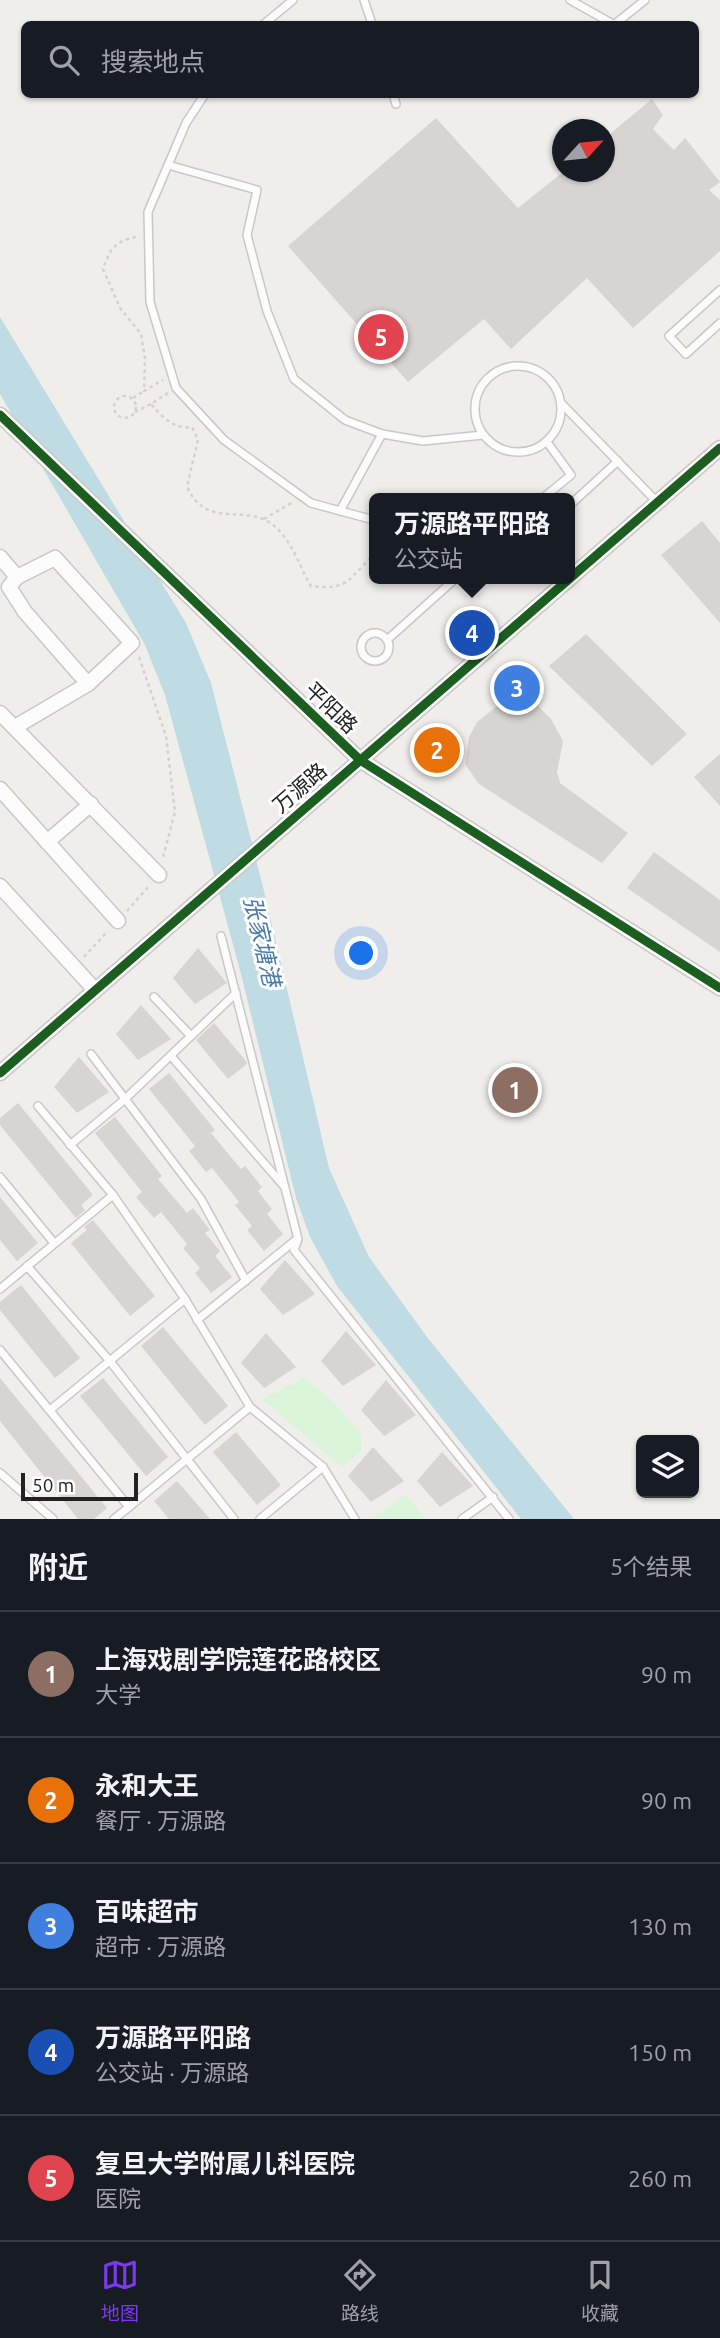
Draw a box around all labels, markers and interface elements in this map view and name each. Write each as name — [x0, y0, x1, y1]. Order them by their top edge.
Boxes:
search box — [21, 21, 699, 98]
icon: search — [45, 41, 83, 79]
text: 搜索地点 — [101, 47, 205, 76]
north arrow — [552, 119, 615, 182]
pin: 5 — [358, 311, 404, 363]
popup — [369, 493, 575, 584]
text: 万源路平阳路 — [394, 509, 550, 538]
text: 公交站 — [394, 546, 463, 571]
pin: 4 — [449, 607, 495, 659]
pin: 3 — [494, 662, 540, 714]
street label: 平阳路 — [301, 677, 363, 738]
pin: 2 — [414, 724, 460, 776]
street label: 万源路 — [268, 758, 331, 817]
water label: 张家塘港 — [240, 893, 286, 991]
your location — [344, 936, 378, 970]
pin: 1 — [492, 1064, 538, 1116]
map controls — [636, 1435, 699, 1498]
button: layers — [636, 1435, 699, 1498]
scale bar — [21, 1470, 138, 1502]
text: 50 m — [32, 1474, 74, 1496]
text: 附近 — [28, 1550, 88, 1584]
text: 5个结果 — [610, 1554, 692, 1579]
text: 上海戏剧学院莲花路校区 — [95, 1645, 381, 1674]
text: 1 — [45, 1662, 57, 1687]
text: 90 m — [641, 1662, 692, 1687]
text: 大学 — [95, 1682, 141, 1707]
text: 永和大王 — [95, 1771, 199, 1800]
text: 2 — [45, 1788, 57, 1813]
text: 90 m — [641, 1788, 692, 1813]
text: 餐厅 · 万源路 — [95, 1808, 226, 1833]
text: 百味超市 — [95, 1897, 199, 1926]
text: 3 — [45, 1914, 57, 1939]
text: 130 m — [628, 1914, 692, 1939]
text: 超市 · 万源路 — [95, 1934, 226, 1959]
text: 万源路平阳路 — [95, 2023, 251, 2052]
text: 4 — [45, 2040, 57, 2065]
text: 150 m — [628, 2040, 692, 2065]
text: 公交站 · 万源路 — [95, 2060, 249, 2085]
text: 复旦大学附属儿科医院 — [95, 2149, 355, 2178]
text: 5 — [45, 2166, 57, 2191]
text: 260 m — [628, 2166, 692, 2191]
text: 医院 — [95, 2186, 141, 2211]
tab: 地图 — [101, 2256, 139, 2325]
tab: 路线 — [341, 2256, 379, 2325]
tab: 收藏 — [581, 2256, 619, 2325]

